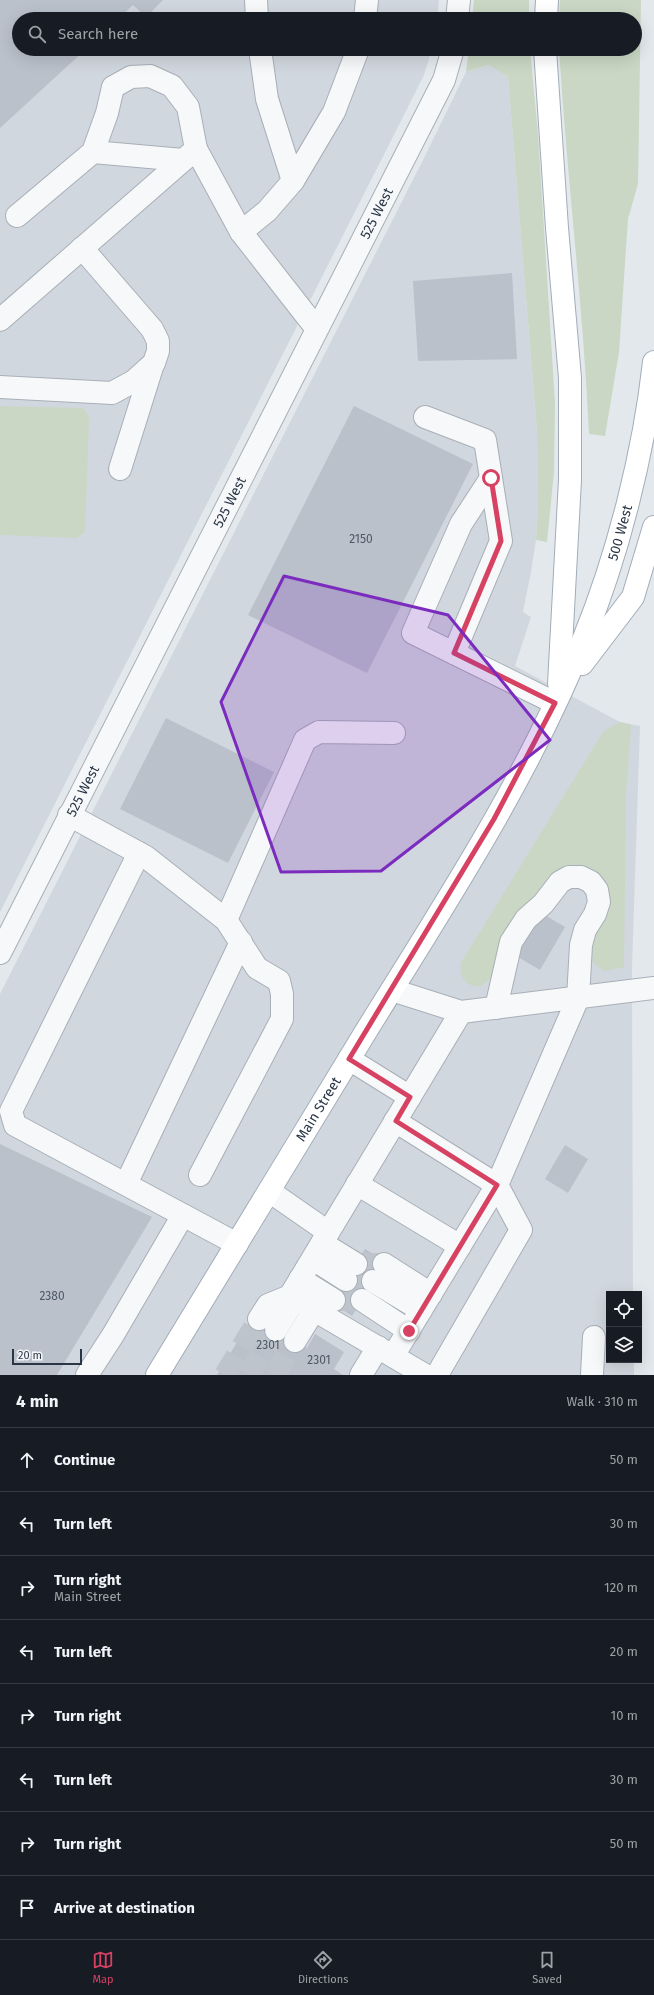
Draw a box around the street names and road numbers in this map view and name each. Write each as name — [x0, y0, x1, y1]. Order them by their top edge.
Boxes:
street label: 525 West — [357, 184, 397, 242]
street label: 525 West — [210, 473, 250, 531]
street label: 500 West — [604, 502, 636, 563]
street label: 525 West — [63, 762, 103, 819]
street label: Main Street — [293, 1073, 345, 1145]

